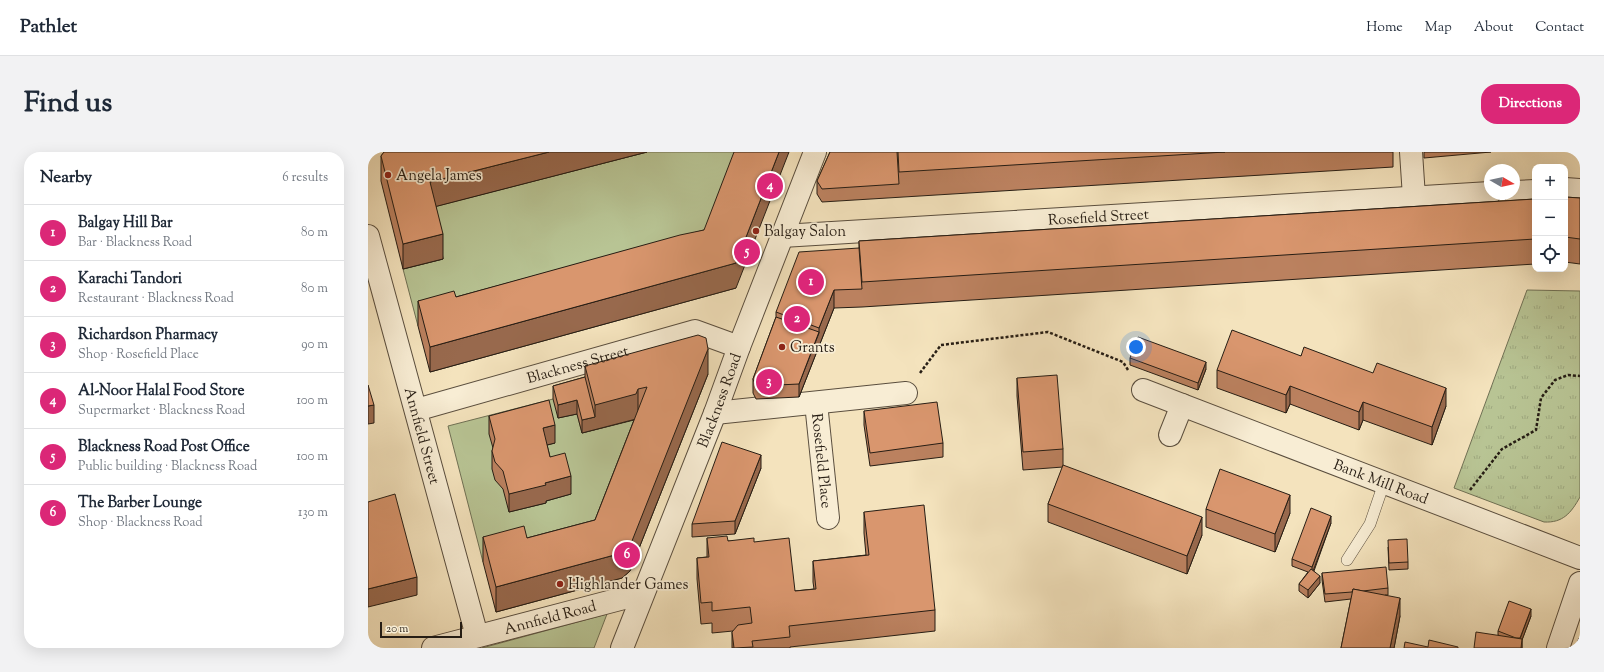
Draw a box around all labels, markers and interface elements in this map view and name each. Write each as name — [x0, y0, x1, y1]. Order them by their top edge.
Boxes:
text: Pathlet — [20, 14, 77, 41]
text: Home — [1366, 18, 1403, 38]
text: Map — [1425, 18, 1452, 38]
text: About — [1474, 18, 1513, 38]
text: Contact — [1535, 18, 1584, 38]
text: Find us — [24, 84, 112, 124]
button: Directions — [1481, 84, 1580, 124]
north arrow — [1484, 164, 1520, 200]
map controls — [1532, 164, 1568, 272]
button: + — [1532, 164, 1568, 200]
text: Nearby — [40, 166, 92, 190]
place label: Angela James — [396, 166, 482, 187]
text: 6 results — [282, 169, 328, 187]
marker: Angela James — [383, 170, 393, 180]
pin: 4 — [757, 171, 783, 201]
button: − — [1532, 200, 1568, 236]
street label: Rosefield Street — [1047, 205, 1150, 232]
text: Balgay Hill Bar — [78, 213, 173, 234]
place label: Balgay Salon — [764, 222, 846, 243]
text: 1 — [51, 224, 55, 242]
text: 80 m — [301, 224, 328, 242]
marker: Balgay Salon — [751, 226, 761, 236]
text: Bar · Blackness Road — [78, 234, 192, 252]
button: locate — [1532, 236, 1568, 272]
pin: 5 — [734, 237, 760, 267]
pin: 1 — [798, 267, 824, 297]
text: Karachi Tandori — [78, 269, 182, 290]
text: 2 — [50, 280, 56, 298]
text: 80 m — [301, 280, 328, 298]
text: Restaurant · Blackness Road — [78, 290, 234, 308]
pin: 2 — [784, 304, 810, 334]
text: Richardson Pharmacy — [78, 325, 218, 346]
text: 3 — [50, 336, 56, 354]
text: 90 m — [301, 336, 328, 354]
your location — [1126, 337, 1146, 357]
place label: Grants — [790, 338, 835, 359]
street label: Blackness Street — [525, 341, 631, 390]
marker: Grants — [777, 342, 787, 352]
text: Shop · Rosefield Place — [78, 346, 199, 364]
street label: Blackness Road — [693, 350, 748, 451]
pin: 3 — [756, 367, 782, 397]
text: Al-Noor Halal Food Store — [78, 381, 244, 402]
street label: Annfield Street — [398, 385, 444, 487]
text: 4 — [50, 392, 56, 410]
text: 100 m — [296, 392, 328, 410]
text: Supermarket · Blackness Road — [78, 402, 245, 420]
street label: Rosefield Place — [805, 412, 836, 509]
text: Blackness Road Post Office — [78, 437, 250, 458]
text: 5 — [51, 448, 55, 466]
text: 100 m — [296, 448, 328, 466]
street label: Bank Mill Road — [1330, 455, 1431, 511]
text: Public building · Blackness Road — [78, 458, 257, 476]
text: The Barber Lounge — [78, 493, 202, 514]
text: 6 — [50, 504, 56, 522]
text: 130 m — [298, 504, 328, 522]
text: Shop · Blackness Road — [78, 514, 203, 532]
pin: 6 — [614, 540, 640, 570]
place label: Highlander Games — [568, 575, 689, 596]
marker: Highlander Games — [555, 579, 565, 589]
street label: Annfield Road — [502, 597, 599, 641]
scale bar — [380, 620, 462, 639]
text: 20 m — [386, 621, 408, 637]

